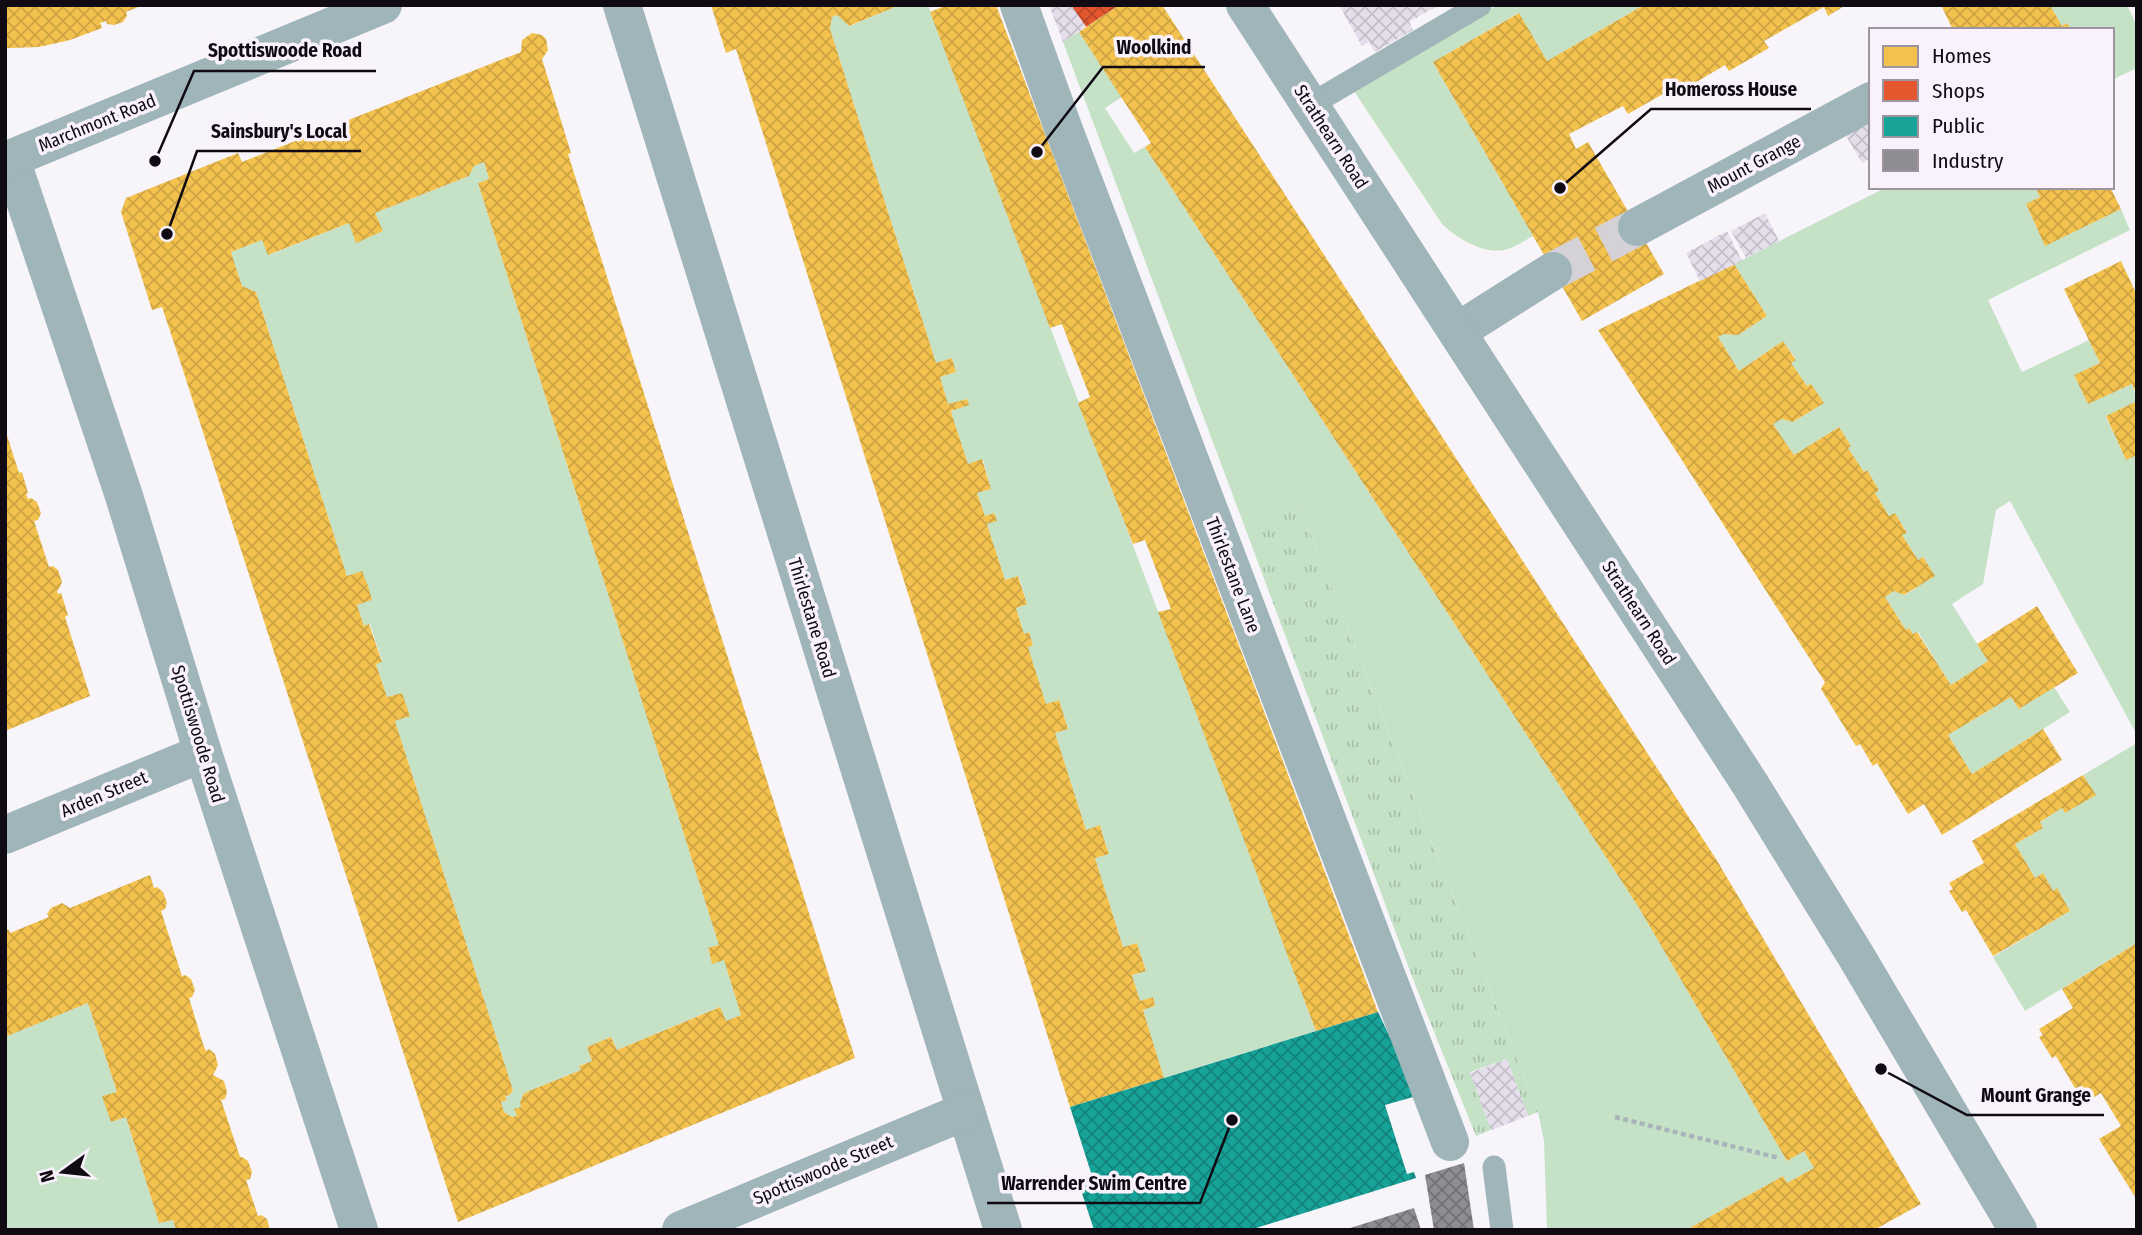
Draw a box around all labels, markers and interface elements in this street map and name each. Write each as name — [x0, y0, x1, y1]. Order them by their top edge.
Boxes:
callout: Woolkind — [1103, 27, 1205, 67]
legend — [1869, 28, 2114, 189]
callout: Spottiswoode Road — [194, 31, 376, 71]
text: Woolkind — [1117, 36, 1191, 59]
text: Spottiswoode Road — [208, 39, 362, 62]
text: Homes — [1932, 43, 1991, 69]
callout: Homeross House — [1651, 69, 1811, 109]
text: Homeross House — [1665, 78, 1797, 101]
text: Shops — [1932, 78, 1985, 104]
street label: Strathearn Road — [1289, 81, 1373, 193]
street label: Marchmont Road — [35, 89, 159, 157]
callout: Sainsbury's Local — [197, 111, 361, 151]
text: Public — [1932, 113, 1984, 139]
text: Sainsbury's Local — [211, 120, 348, 143]
street label: Mount Grange — [1703, 130, 1805, 198]
text: Industry — [1932, 148, 2004, 174]
street label: Thirlestane Lane — [1201, 514, 1265, 636]
street label: Thirlestane Road — [783, 555, 841, 681]
street label: Strathearn Road — [1597, 557, 1681, 669]
street label: Spottiswoode Road — [167, 663, 229, 805]
street label: Arden Street — [57, 766, 151, 822]
callout: Mount Grange — [1967, 1075, 2104, 1115]
text: Mount Grange — [1981, 1084, 2091, 1107]
street label: Spottiswoode Street — [750, 1131, 896, 1209]
north arrow — [28, 1137, 98, 1207]
callout: Warrender Swim Centre — [987, 1163, 1200, 1203]
text: N — [34, 1168, 60, 1185]
text: Warrender Swim Centre — [1001, 1172, 1187, 1195]

